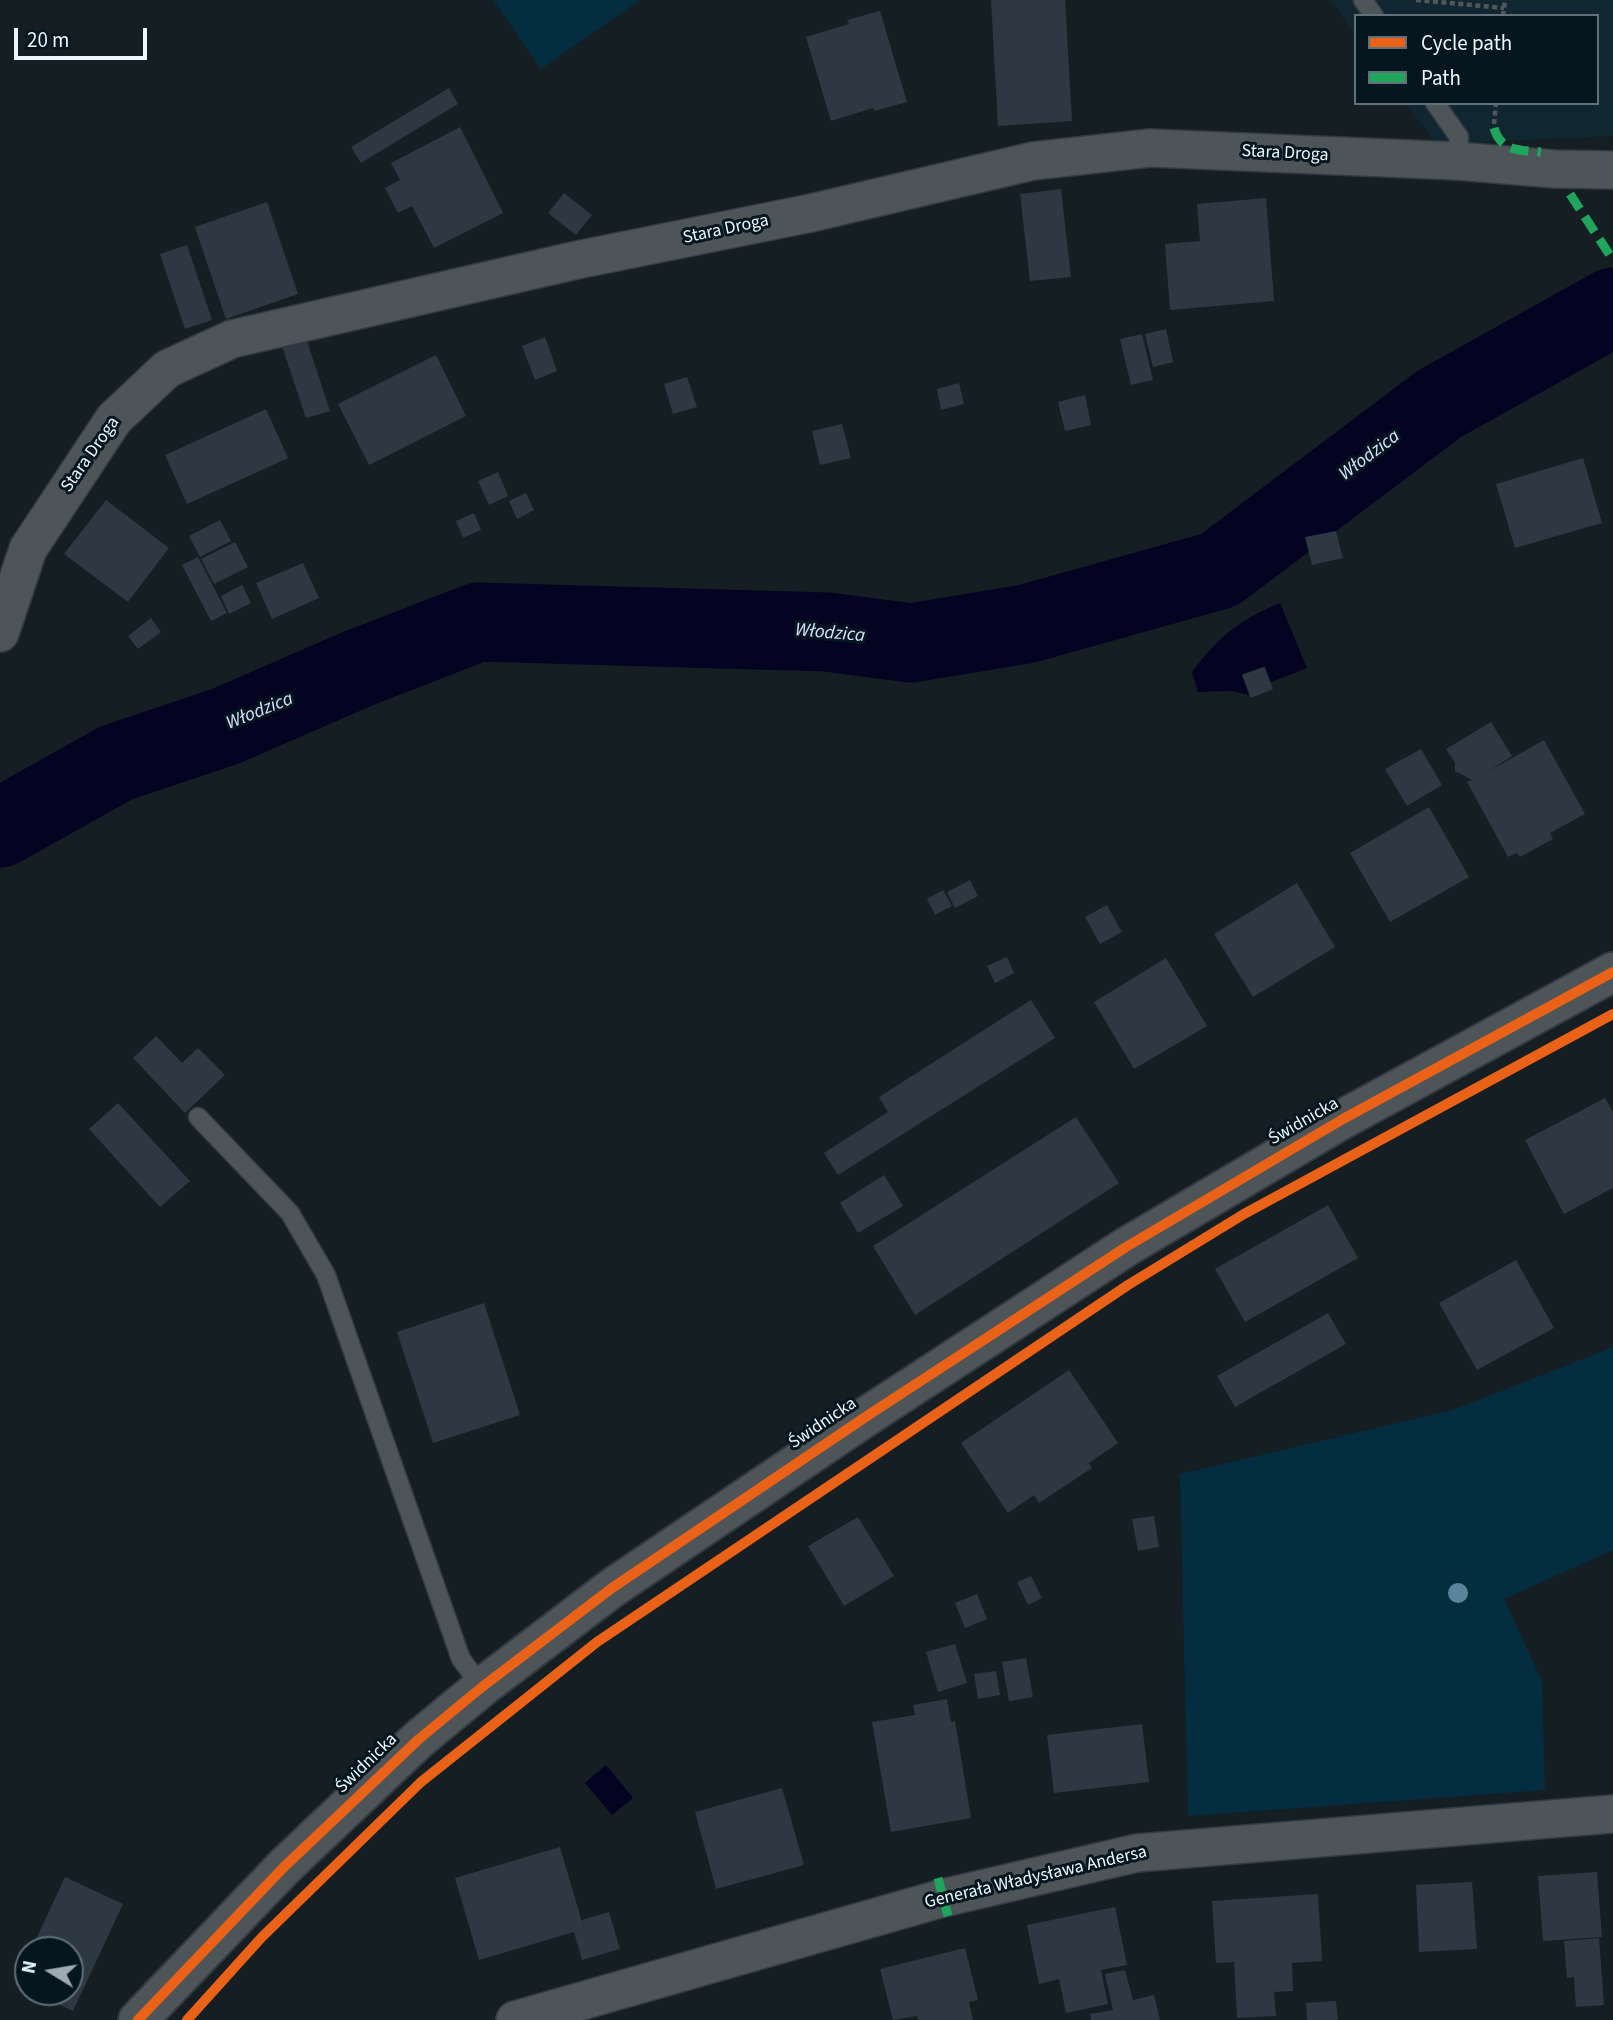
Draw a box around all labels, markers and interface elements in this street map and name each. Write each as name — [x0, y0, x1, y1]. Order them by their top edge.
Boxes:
scale bar — [18, 14, 150, 58]
legend — [1354, 14, 1599, 105]
text: 20 m — [27, 25, 69, 55]
text: Cycle path — [1421, 28, 1512, 58]
text: Path — [1421, 63, 1461, 93]
street label: Stara Droga — [1241, 141, 1329, 167]
street label: Stara Droga — [681, 210, 771, 250]
street label: Stara Droga — [57, 413, 125, 497]
water label: Włodzica — [1335, 426, 1405, 486]
water label: Włodzica — [794, 620, 866, 648]
water label: Włodzica — [223, 688, 297, 736]
street label: Świdnicka — [1265, 1093, 1343, 1151]
street label: Świdnicka — [785, 1393, 861, 1455]
street label: Świdnicka — [332, 1729, 402, 1799]
street label: Generała Władysława Andersa — [923, 1842, 1149, 1914]
north arrow — [14, 1936, 84, 2006]
text: N — [15, 1959, 44, 1976]

